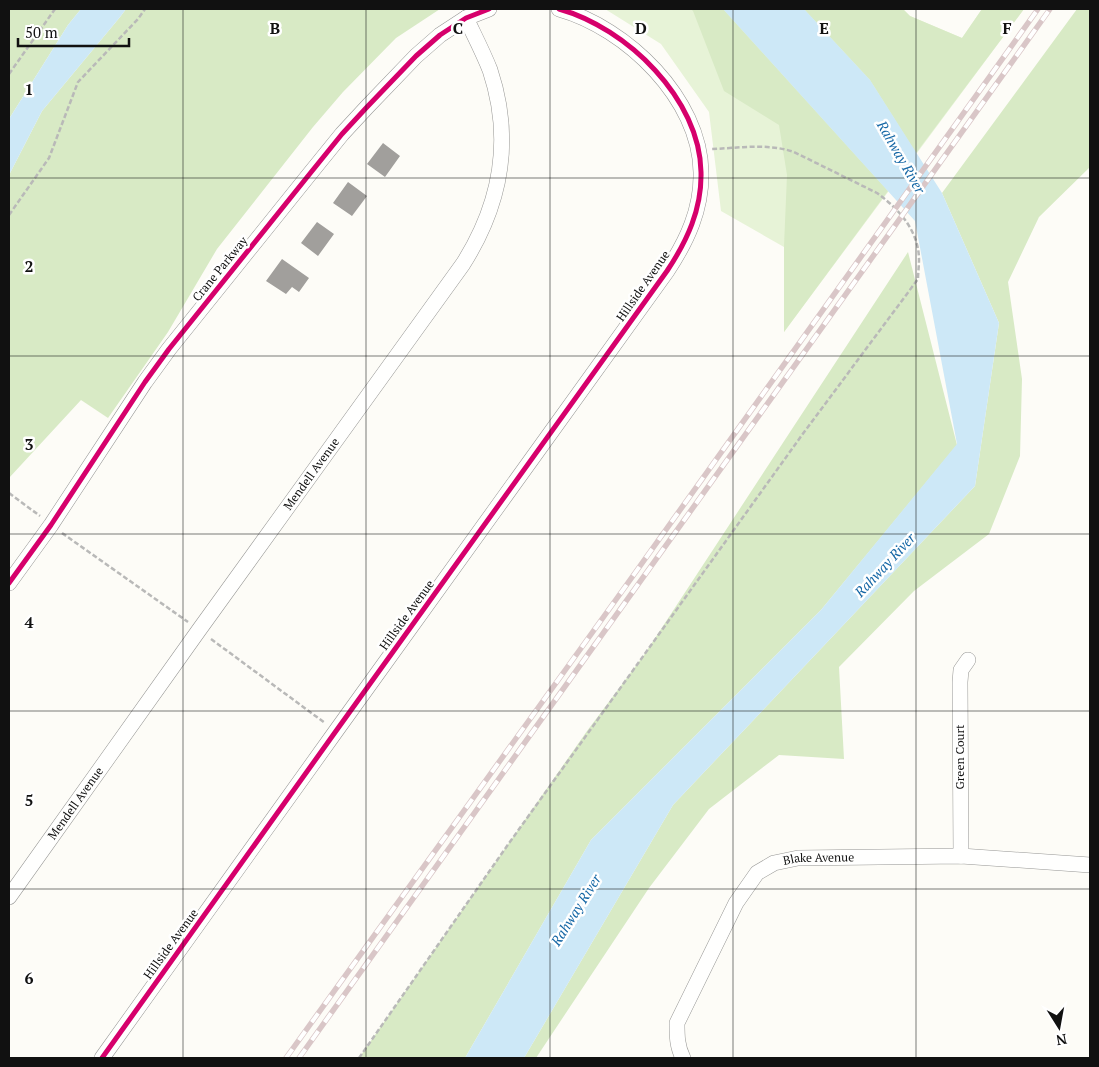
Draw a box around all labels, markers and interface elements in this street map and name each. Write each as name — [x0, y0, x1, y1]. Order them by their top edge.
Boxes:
scale bar — [18, 15, 129, 47]
text: B — [270, 17, 280, 39]
text: C — [453, 17, 463, 39]
text: D — [635, 17, 647, 39]
text: E — [819, 17, 829, 39]
text: F — [1002, 17, 1012, 39]
text: 50 m — [25, 22, 58, 42]
text: 1 — [24, 78, 34, 100]
water label: Rahway River — [872, 116, 930, 197]
street label: Crane Parkway — [189, 232, 251, 304]
street label: Hillside Avenue — [613, 247, 673, 324]
text: 2 — [24, 255, 34, 277]
text: 3 — [24, 433, 34, 455]
street label: Mendell Avenue — [280, 435, 342, 513]
water label: Rahway River — [849, 528, 920, 601]
street label: Hillside Avenue — [376, 577, 437, 653]
text: 4 — [24, 611, 34, 633]
street label: Green Court — [952, 724, 967, 790]
street label: Mendell Avenue — [44, 764, 106, 842]
text: 5 — [24, 789, 34, 811]
street label: Blake Avenue — [782, 849, 854, 868]
water label: Rahway River — [546, 870, 605, 950]
street label: Hillside Avenue — [140, 906, 201, 982]
text: 6 — [24, 967, 34, 989]
north arrow — [1034, 1002, 1084, 1052]
text: N — [1054, 1030, 1069, 1051]

